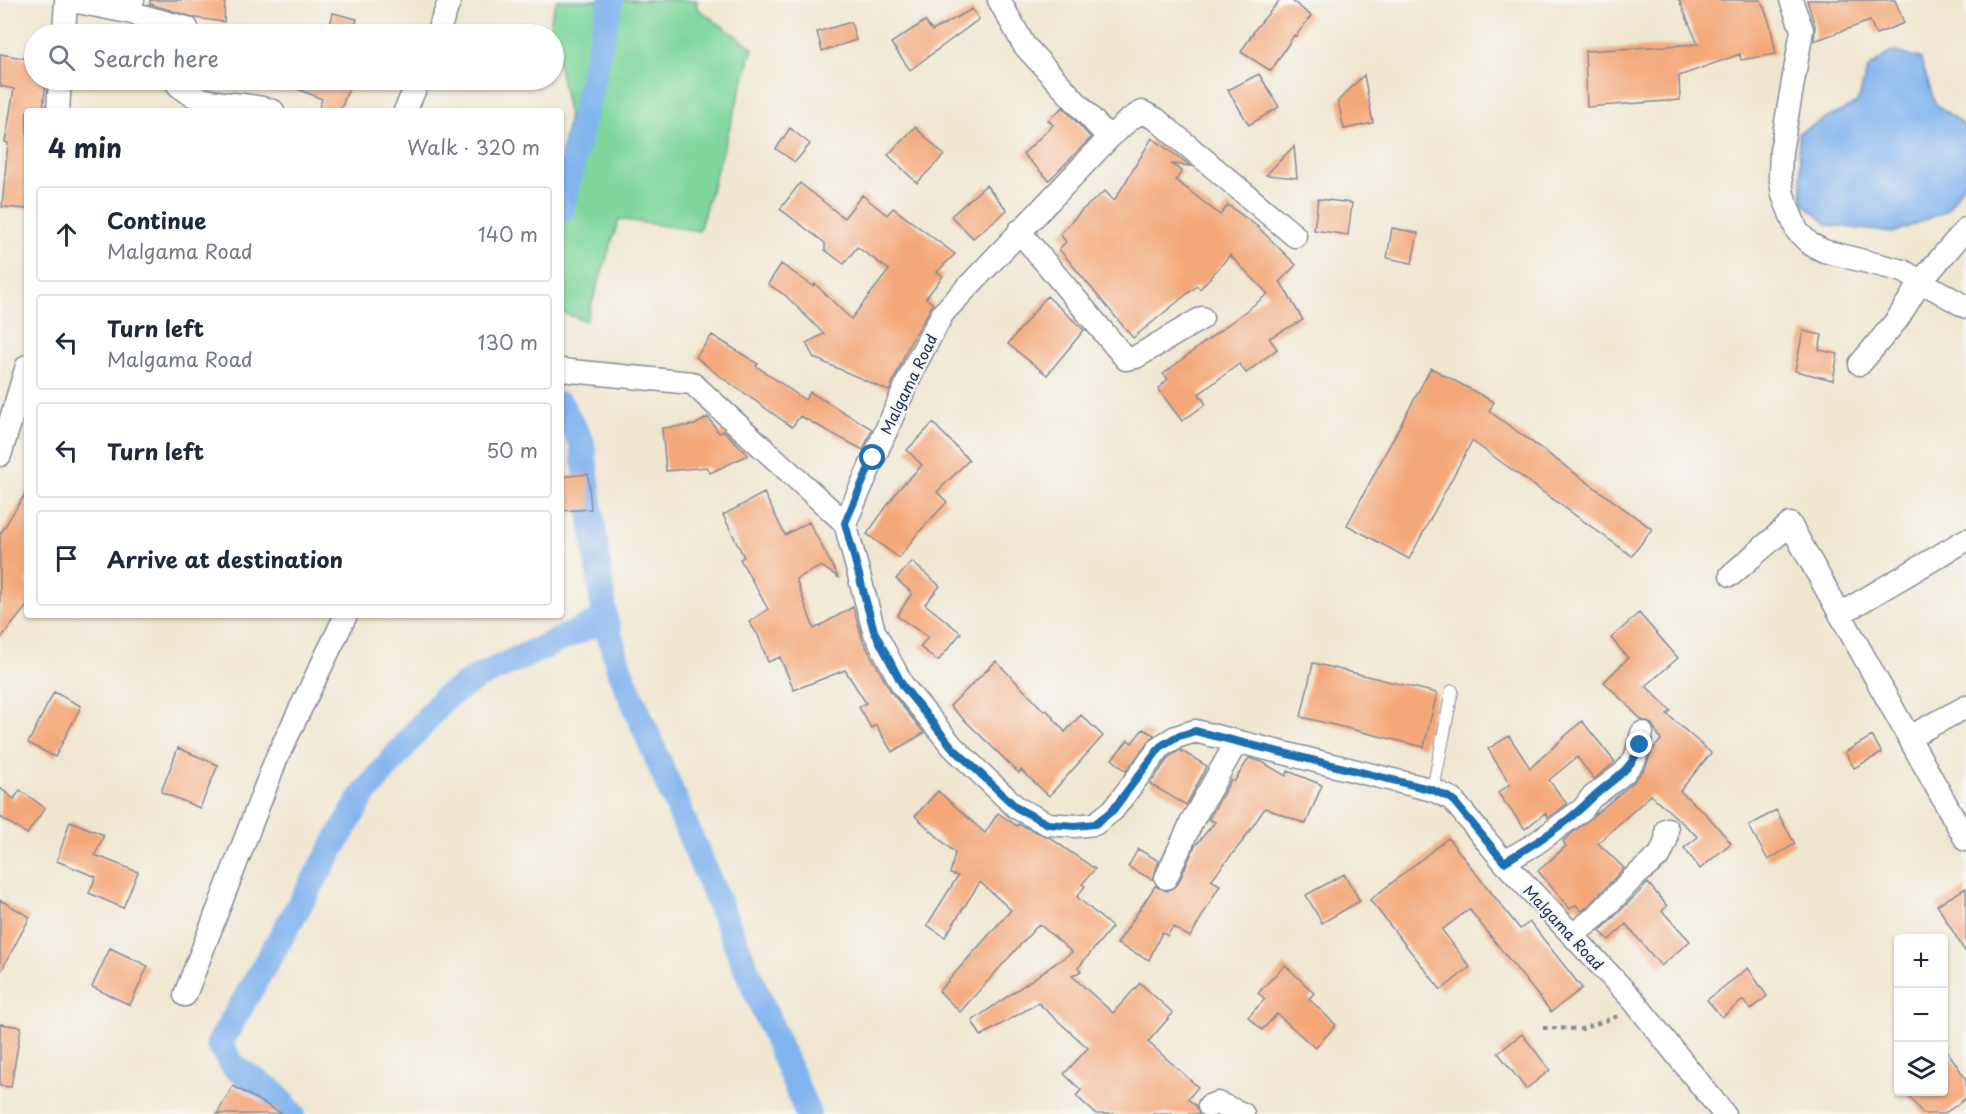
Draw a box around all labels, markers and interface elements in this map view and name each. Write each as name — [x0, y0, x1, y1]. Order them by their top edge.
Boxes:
search box — [24, 24, 564, 90]
icon: search — [45, 41, 78, 74]
text: Search here — [93, 41, 219, 74]
text: 4 min — [48, 128, 122, 167]
text: Walk · 320 m — [407, 132, 540, 162]
text: Continue — [107, 203, 206, 236]
icon: ahead — [50, 218, 83, 251]
text: 140 m — [478, 219, 538, 249]
text: Malgama Road — [107, 236, 253, 266]
text: Turn left — [107, 311, 204, 344]
icon: left — [50, 326, 83, 359]
text: 130 m — [478, 327, 538, 357]
street label: Malgama Road — [874, 330, 942, 438]
text: Malgama Road — [107, 344, 253, 374]
icon: left — [50, 434, 83, 467]
text: Turn left — [107, 434, 204, 467]
text: 50 m — [486, 435, 538, 465]
route start — [859, 444, 885, 470]
icon: arrive — [50, 542, 83, 575]
text: Arrive at destination — [107, 542, 343, 575]
route end — [1626, 731, 1652, 757]
street label: Malgama Road — [1518, 879, 1610, 975]
map controls — [1894, 934, 1948, 1096]
button: + — [1894, 934, 1948, 988]
button: − — [1894, 988, 1948, 1042]
button: layers — [1894, 1042, 1948, 1096]

